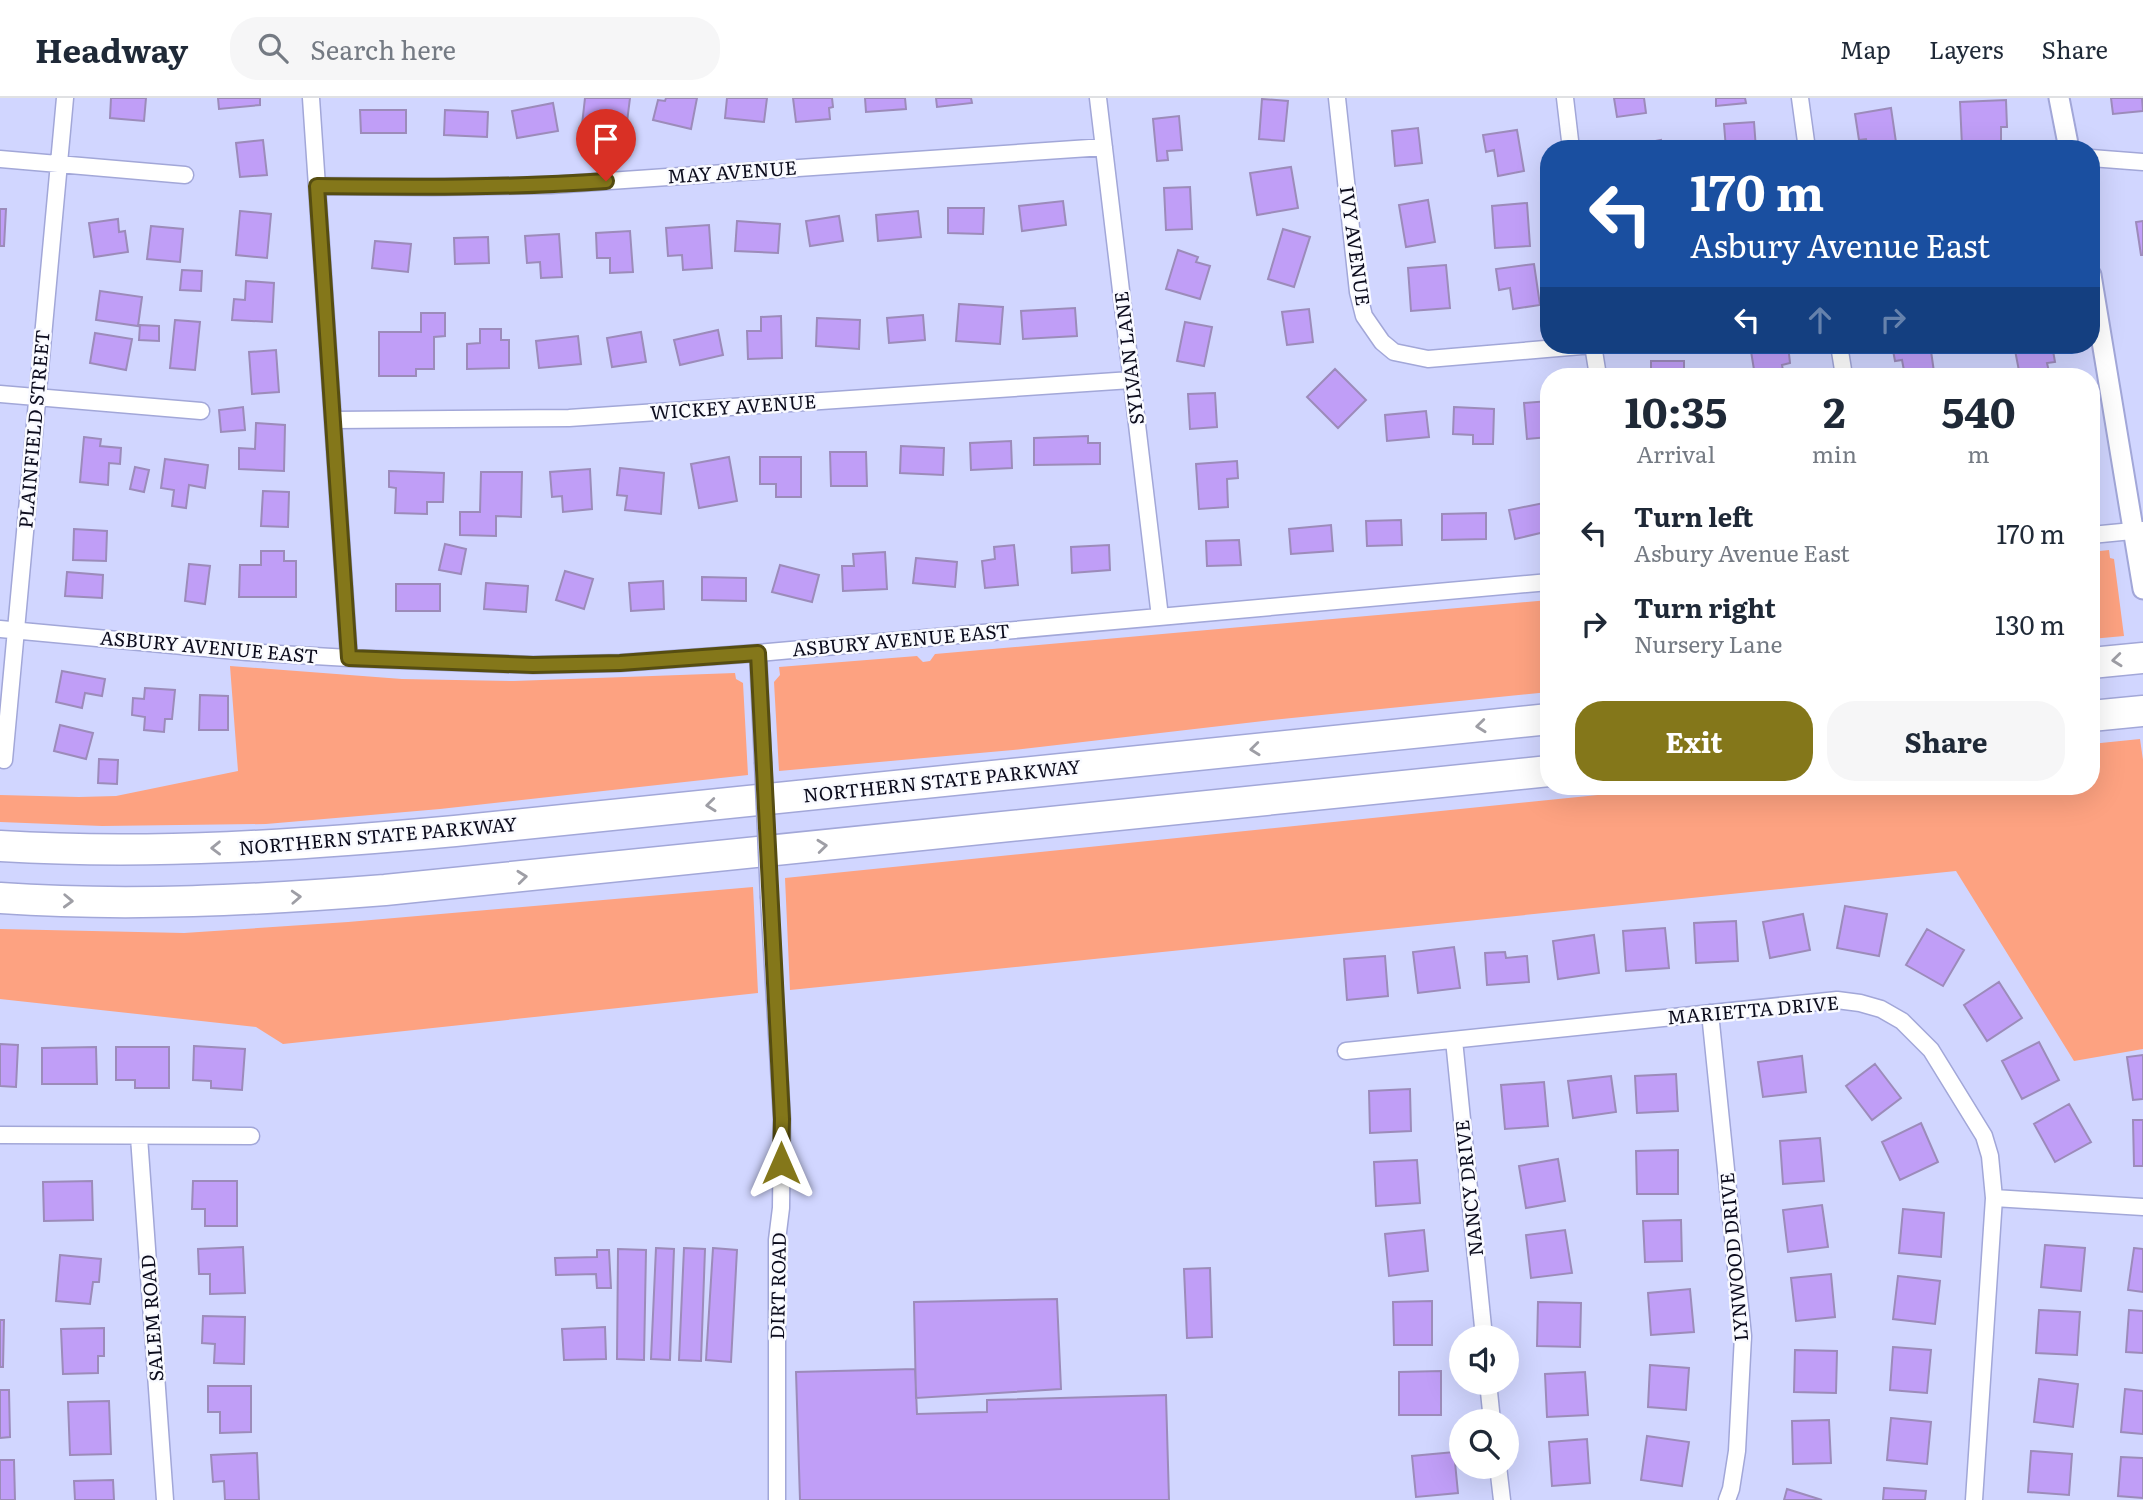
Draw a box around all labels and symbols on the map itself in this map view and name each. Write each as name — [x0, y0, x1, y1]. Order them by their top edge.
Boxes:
pin — [576, 109, 636, 181]
street label: MAY AVENUE — [666, 153, 798, 189]
street label: IVY AVENUE — [1334, 184, 1378, 308]
street label: SYLVAN LANE — [1106, 290, 1150, 426]
street label: PLAINFIELD STREET — [10, 328, 56, 530]
street label: WICKEY AVENUE — [649, 386, 817, 426]
street label: ASBURY AVENUE EAST — [791, 616, 1011, 662]
street label: ASBURY AVENUE EAST — [99, 623, 319, 669]
one-way arrow — [2111, 653, 2123, 668]
one-way arrow — [1475, 718, 1486, 733]
one-way arrow — [1249, 741, 1260, 756]
street label: NORTHERN STATE PARKWAY — [802, 751, 1083, 809]
one-way arrow — [706, 797, 717, 812]
street label: NORTHERN STATE PARKWAY — [238, 809, 519, 861]
one-way arrow — [816, 838, 827, 853]
one-way arrow — [211, 840, 221, 856]
one-way arrow — [517, 870, 528, 885]
one-way arrow — [290, 889, 301, 904]
one-way arrow — [63, 893, 74, 908]
street label: MARIETTA DRIVE — [1666, 988, 1840, 1030]
street label: NANCY DRIVE — [1447, 1118, 1489, 1258]
position arrow — [744, 1126, 818, 1200]
street label: LYNWOOD DRIVE — [1712, 1172, 1754, 1343]
street label: DIRT ROAD — [762, 1232, 792, 1340]
street label: SALEM ROAD — [133, 1254, 169, 1382]

